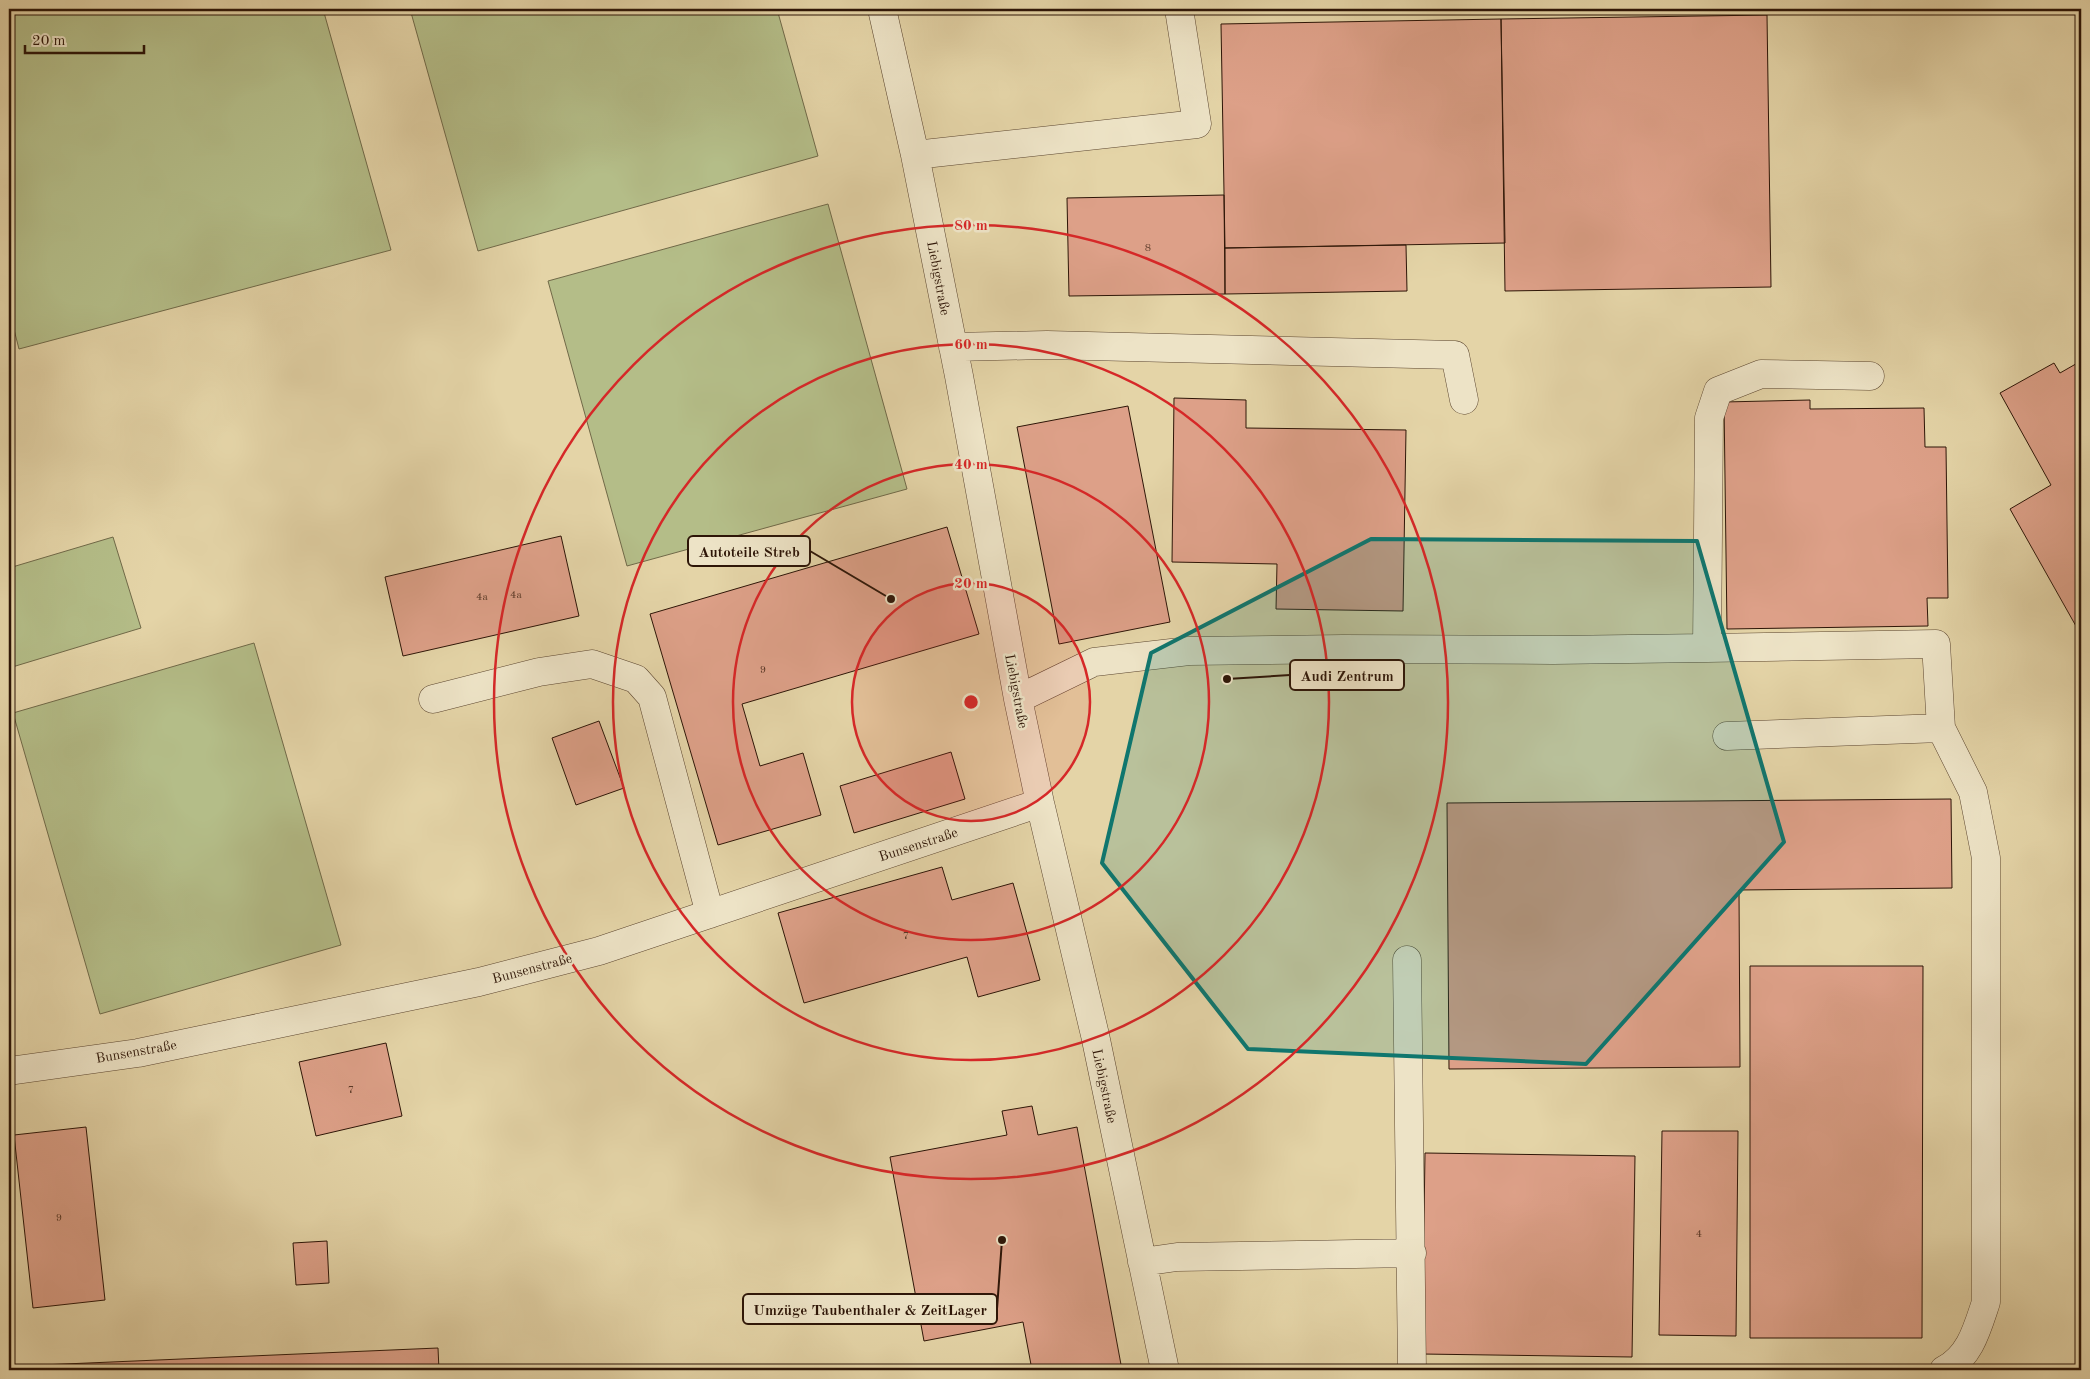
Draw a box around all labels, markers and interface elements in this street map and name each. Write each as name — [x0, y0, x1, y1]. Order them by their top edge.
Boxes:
scale bar — [25, 22, 144, 54]
text: 20 m — [32, 34, 66, 49]
text: 80 m — [954, 219, 988, 234]
street label: Liebigstraße — [924, 240, 952, 317]
house number: 8 — [1145, 243, 1151, 254]
text: 60 m — [954, 338, 988, 353]
text: 40 m — [954, 458, 988, 473]
callout: Autoteile Streb — [688, 536, 810, 566]
text: Autoteile Streb — [698, 546, 800, 561]
text: 20 m — [954, 577, 988, 592]
house number: 4a — [510, 590, 522, 601]
house number: 4a — [476, 592, 488, 603]
street label: Liebigstraße — [1002, 653, 1030, 730]
callout: Audi Zentrum — [1290, 660, 1404, 690]
house number: 9 — [760, 665, 766, 676]
text: Audi Zentrum — [1300, 670, 1394, 685]
centre of rings — [962, 693, 980, 711]
street label: Bunsenstraße — [877, 826, 960, 864]
house number: 7 — [903, 931, 909, 942]
street label: Bunsenstraße — [491, 952, 574, 986]
street label: Bunsenstraße — [94, 1038, 178, 1066]
street label: Liebigstraße — [1089, 1048, 1119, 1125]
house number: 7 — [348, 1085, 354, 1096]
house number: 9 — [56, 1213, 62, 1224]
house number: 4 — [1696, 1229, 1702, 1240]
callout: Umzüge Taubenthaler & ZeitLager — [743, 1294, 997, 1324]
text: Umzüge Taubenthaler & ZeitLager — [753, 1304, 987, 1319]

